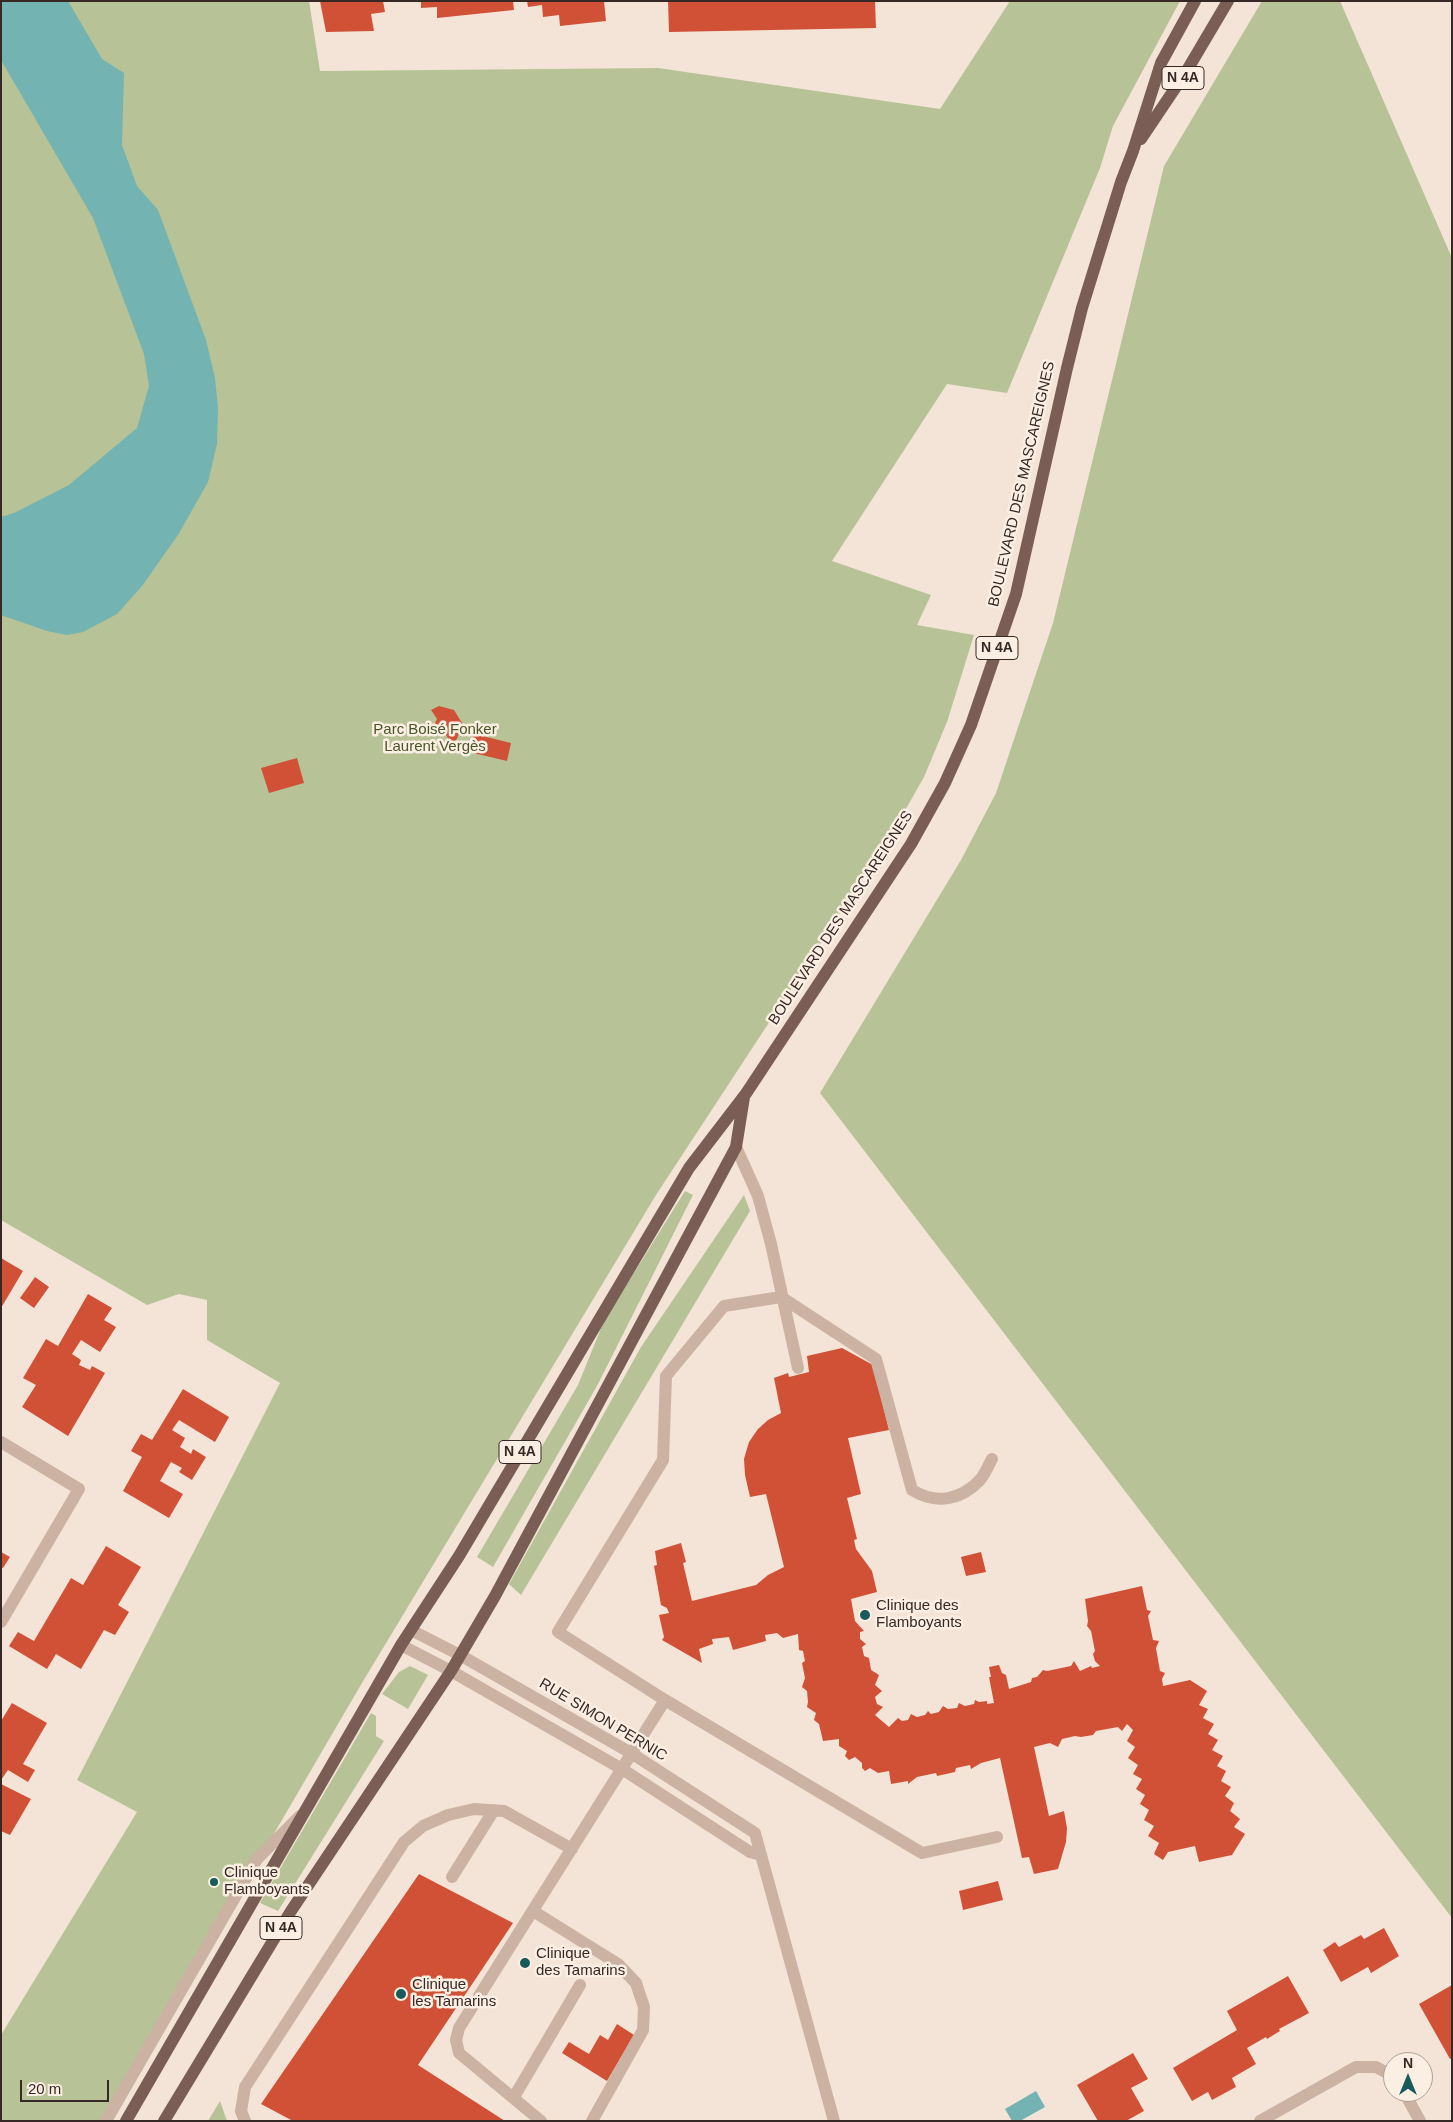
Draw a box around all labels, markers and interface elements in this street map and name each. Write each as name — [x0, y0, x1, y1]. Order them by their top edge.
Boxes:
road number: N 4A — [1162, 66, 1204, 90]
street label: BOULEVARD DES MASCAREIGNES — [985, 359, 1059, 609]
road number: N 4A — [976, 636, 1018, 660]
park label: Parc Boisé Fonker Laurent Vergès — [373, 721, 497, 756]
street label: BOULEVARD DES MASCAREIGNES — [765, 808, 917, 1028]
road number: N 4A — [499, 1440, 541, 1464]
place label: Clinique des Flamboyants — [876, 1597, 962, 1632]
marker: Clinique des Flamboyants — [858, 1608, 872, 1622]
street label: RUE SIMON PERNIC — [536, 1675, 670, 1765]
place label: Clinique Flamboyants — [224, 1864, 310, 1899]
marker: Clinique Flamboyants — [208, 1876, 220, 1888]
road number: N 4A — [260, 1916, 302, 1940]
place label: Clinique des Tamarins — [536, 1945, 625, 1980]
marker: Clinique des Tamarins — [518, 1956, 532, 1970]
place label: Clinique les Tamarins — [412, 1976, 496, 2011]
marker: Clinique les Tamarins — [394, 1987, 408, 2001]
north arrow — [1383, 2052, 1433, 2102]
text: N — [1403, 2055, 1413, 2071]
scale bar — [22, 2070, 111, 2102]
text: 20 m — [28, 2080, 61, 2097]

